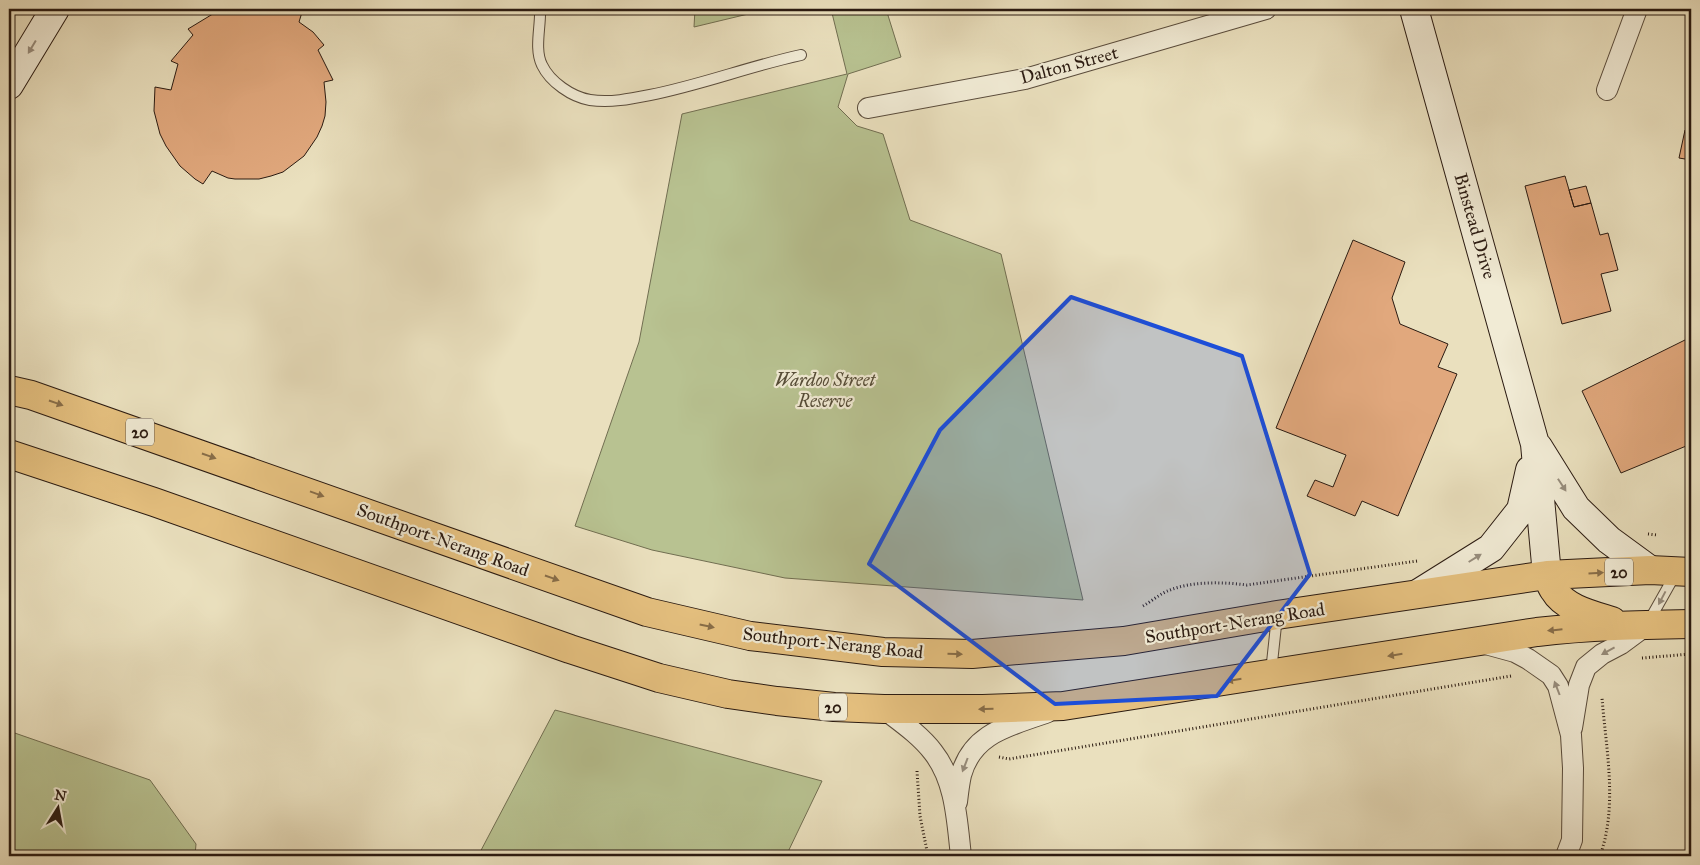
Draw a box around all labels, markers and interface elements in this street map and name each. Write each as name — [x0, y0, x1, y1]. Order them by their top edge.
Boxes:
one-way arrow — [27, 41, 36, 54]
street label: Dalton Street — [1018, 41, 1121, 89]
street label: Binstead Drive — [1449, 171, 1501, 281]
park label: Wardoo Street Reserve — [775, 369, 876, 412]
one-way arrow — [48, 400, 63, 407]
road number: 20 — [126, 418, 154, 446]
one-way arrow — [202, 453, 217, 461]
one-way arrow — [1557, 479, 1566, 492]
one-way arrow — [309, 491, 324, 498]
street label: Southport-Nerang Road — [354, 499, 532, 582]
one-way arrow — [1468, 553, 1481, 563]
road number: 20 — [1605, 558, 1633, 586]
one-way arrow — [1588, 568, 1604, 576]
one-way arrow — [545, 574, 560, 582]
one-way arrow — [1658, 590, 1666, 605]
street label: Southport-Nerang Road — [1144, 598, 1326, 649]
one-way arrow — [699, 623, 715, 631]
street label: Southport-Nerang Road — [742, 623, 924, 664]
one-way arrow — [1547, 626, 1563, 634]
one-way arrow — [1600, 647, 1615, 655]
one-way arrow — [947, 650, 963, 658]
one-way arrow — [1386, 651, 1402, 659]
one-way arrow — [1226, 677, 1242, 685]
one-way arrow — [1553, 680, 1561, 695]
road number: 20 — [819, 694, 847, 720]
one-way arrow — [978, 705, 994, 713]
one-way arrow — [961, 758, 969, 773]
north arrow — [32, 782, 82, 832]
text: N — [53, 786, 68, 805]

